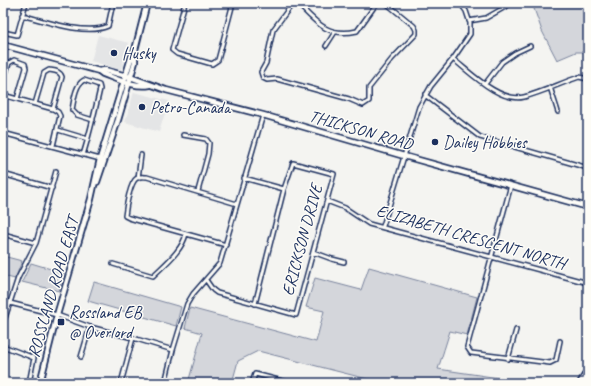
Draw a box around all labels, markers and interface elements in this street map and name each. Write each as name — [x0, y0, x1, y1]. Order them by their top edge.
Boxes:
place label: Husky — [122, 43, 157, 64]
marker: Husky — [109, 48, 119, 58]
place label: Petro-Canada — [150, 97, 232, 118]
marker: Petro-Canada — [137, 102, 147, 112]
street label: THICKSON ROAD — [307, 105, 416, 155]
place label: Dailey Hobbies — [443, 132, 528, 153]
marker: Dailey Hobbies — [430, 137, 440, 147]
street label: ERICKSON DRIVE — [277, 180, 328, 298]
street label: ELIZABETH CRESCENT NORTH — [374, 200, 571, 275]
street label: ROSSLAND ROAD EAST — [23, 211, 84, 360]
place label: Rossland EB @ Overlord — [69, 302, 143, 343]
marker: Rossland EB @ Overlord — [56, 317, 66, 327]

